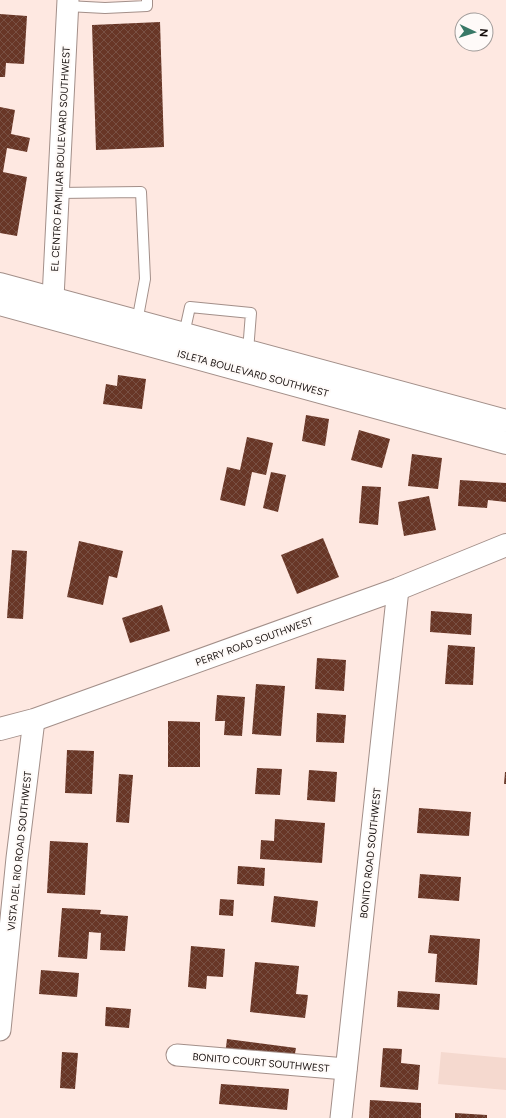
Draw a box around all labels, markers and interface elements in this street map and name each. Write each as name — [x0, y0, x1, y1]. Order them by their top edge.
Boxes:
north arrow — [454, 12, 494, 52]
text: N — [477, 28, 490, 37]
street label: EL CENTRO FAMILIAR BOULEVARD SOUTHWEST — [48, 46, 73, 272]
street label: ISLETA BOULEVARD SOUTHWEST — [176, 347, 330, 400]
street label: PERRY ROAD SOUTHWEST — [194, 614, 315, 669]
street label: VISTA DEL RIO ROAD SOUTHWEST — [5, 770, 34, 932]
street label: BONITO ROAD SOUTHWEST — [357, 787, 384, 919]
street label: BONITO COURT SOUTHWEST — [192, 1050, 330, 1075]

